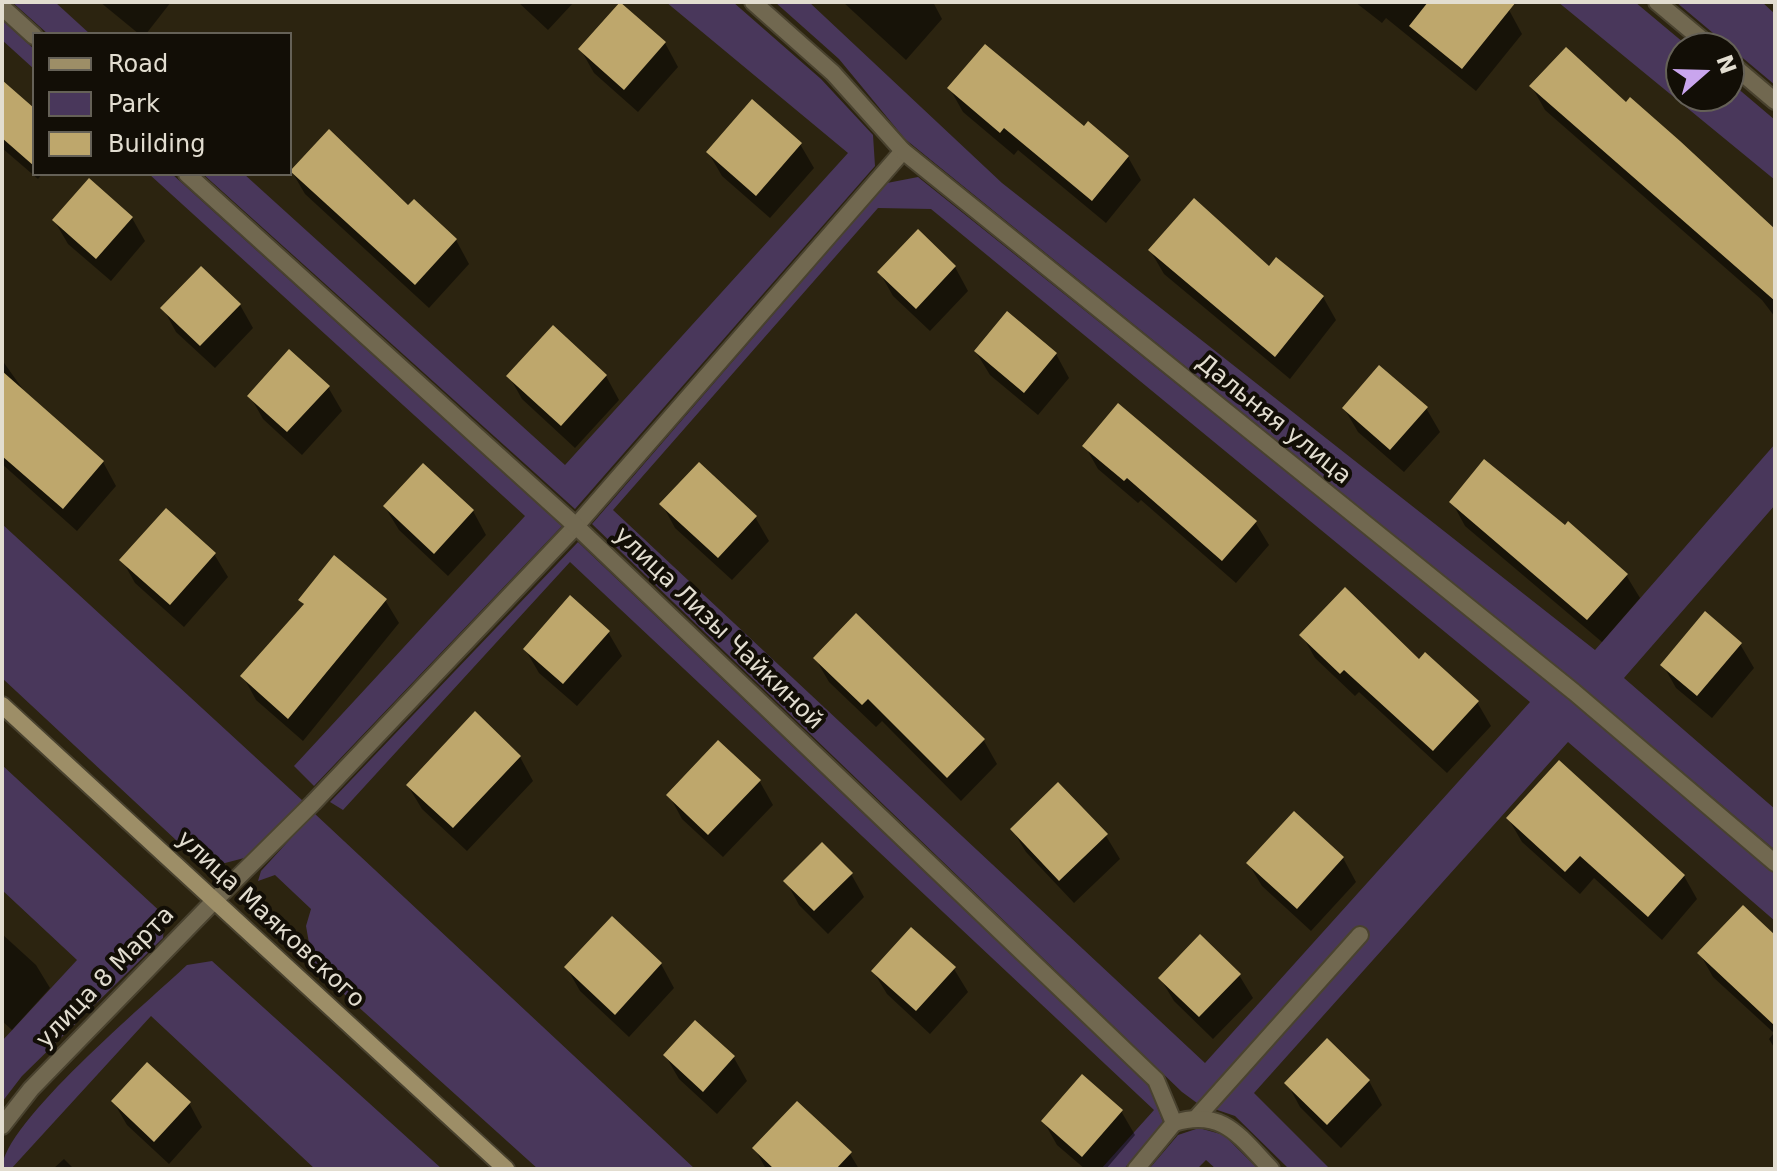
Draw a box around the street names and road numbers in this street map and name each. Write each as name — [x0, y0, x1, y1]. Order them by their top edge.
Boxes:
street label: Дальняя улица — [1190, 349, 1356, 491]
street label: улица Лизы Чайкиной — [607, 522, 829, 736]
street label: улица Маяковского — [170, 825, 370, 1015]
street label: улица 8 Марта — [31, 901, 181, 1055]

